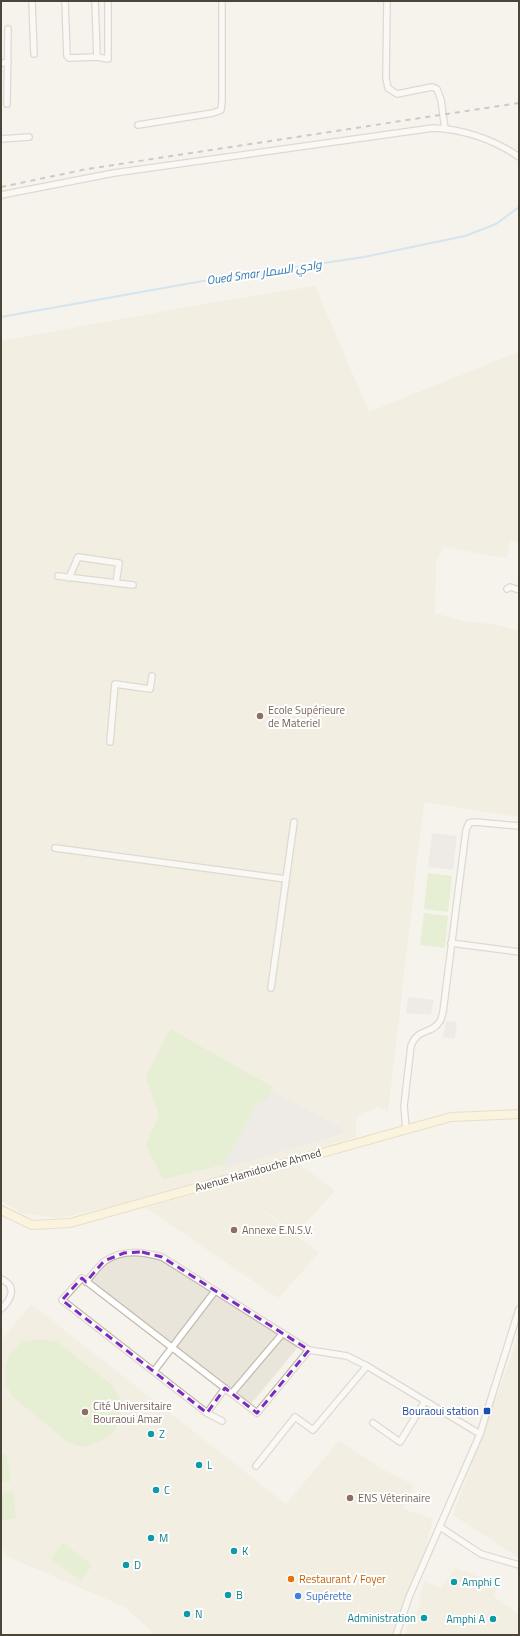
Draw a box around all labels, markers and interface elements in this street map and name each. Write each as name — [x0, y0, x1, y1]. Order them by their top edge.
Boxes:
water label: Oued Smar وادي السمار — [205, 254, 324, 290]
place label: Ecole Supérieure de Materiel — [268, 702, 345, 731]
marker: Ecole Supérieure de Materiel — [255, 711, 265, 721]
street label: Avenue Hamidouche Ahmed — [193, 1144, 323, 1196]
place label: Annexe E.N.S.V. — [242, 1222, 313, 1238]
marker: Annexe E.N.S.V. — [229, 1225, 239, 1235]
place label: Cité Universitaire Bouraoui Amar — [93, 1398, 172, 1427]
place label: Bouraoui station — [402, 1403, 479, 1419]
marker: Bouraoui station — [482, 1406, 492, 1416]
marker: Cité Universitaire Bouraoui Amar — [80, 1407, 90, 1417]
place label: Z — [159, 1426, 165, 1442]
marker: Z — [146, 1429, 156, 1439]
place label: L — [207, 1457, 213, 1473]
marker: L — [194, 1460, 204, 1470]
place label: C — [164, 1482, 170, 1498]
marker: C — [151, 1485, 161, 1495]
place label: ENS Véterinaire — [358, 1490, 431, 1506]
marker: ENS Véterinaire — [345, 1493, 355, 1503]
place label: M — [159, 1530, 168, 1546]
marker: M — [146, 1533, 156, 1543]
place label: K — [242, 1543, 249, 1559]
marker: K — [229, 1546, 239, 1556]
place label: D — [134, 1557, 141, 1573]
marker: D — [121, 1560, 131, 1570]
place label: Restaurant / Foyer — [299, 1571, 386, 1587]
marker: Restaurant / Foyer — [286, 1574, 296, 1584]
place label: Amphi C — [462, 1574, 500, 1590]
marker: Amphi C — [449, 1577, 459, 1587]
place label: B — [236, 1587, 243, 1603]
place label: Supérette — [306, 1588, 352, 1604]
marker: B — [223, 1590, 233, 1600]
marker: Supérette — [293, 1591, 303, 1601]
place label: N — [195, 1606, 202, 1622]
marker: N — [182, 1609, 192, 1619]
place label: Administration — [347, 1610, 416, 1626]
place label: Amphi A — [446, 1611, 485, 1627]
marker: Administration — [419, 1613, 429, 1623]
marker: Amphi A — [488, 1614, 498, 1624]

